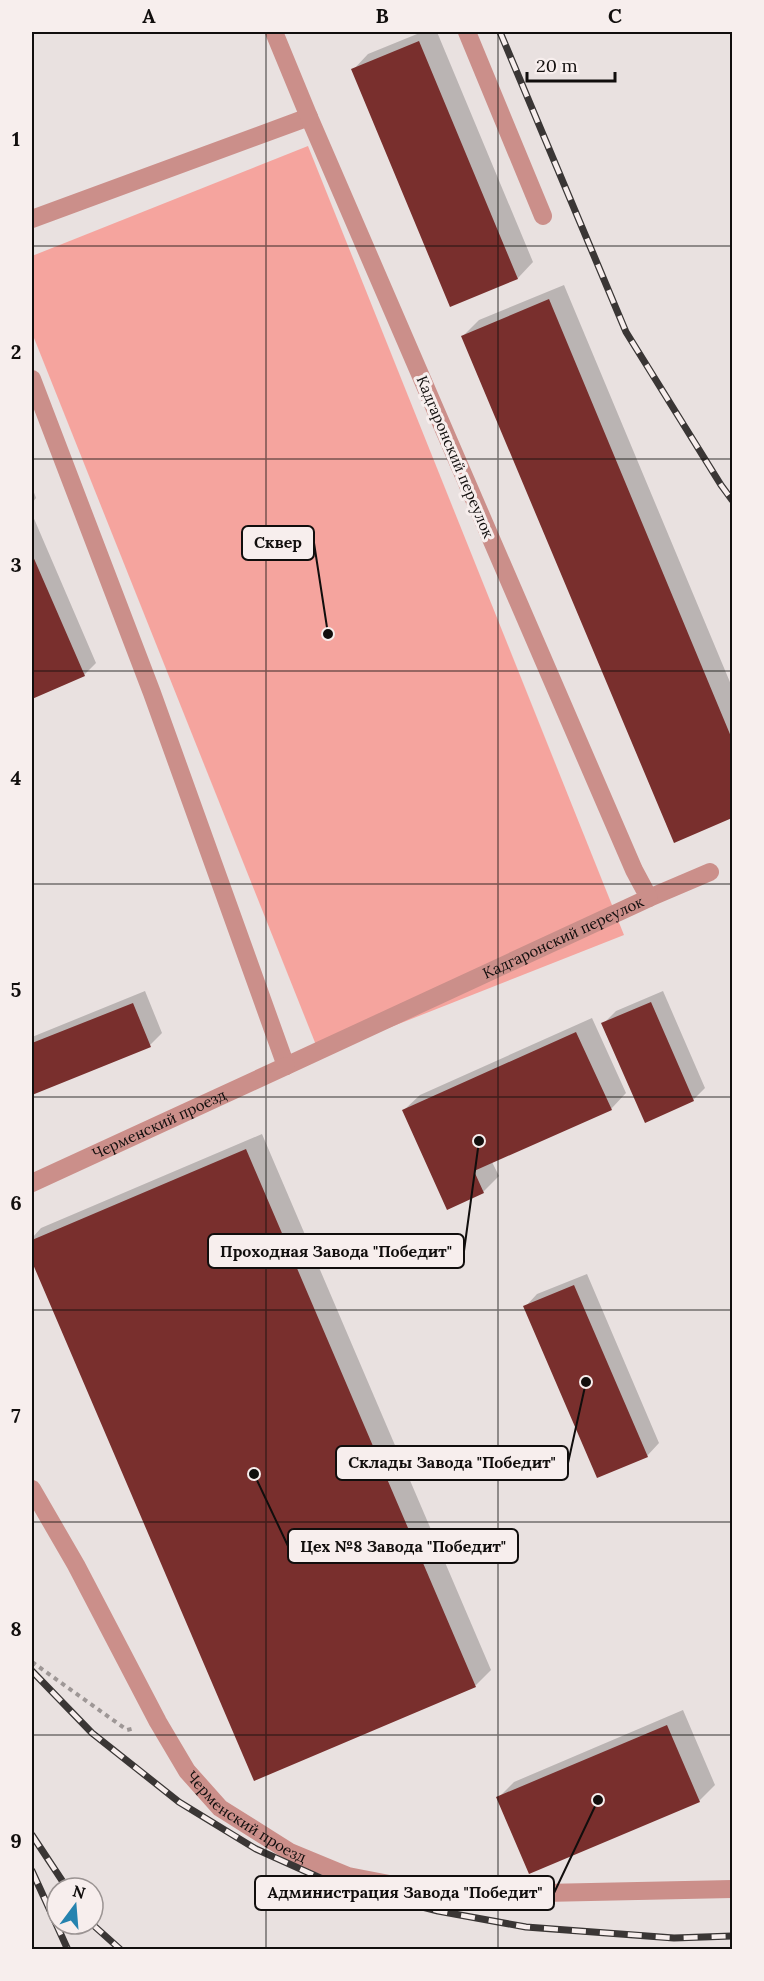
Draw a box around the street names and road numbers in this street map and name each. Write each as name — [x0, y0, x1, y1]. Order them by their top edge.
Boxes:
street label: Кадгаронский переулок — [413, 373, 498, 541]
street label: Кадгаронский переулок — [480, 892, 647, 983]
street label: Черменский проезд — [89, 1085, 229, 1163]
street label: Черменский проезд — [182, 1767, 309, 1867]

